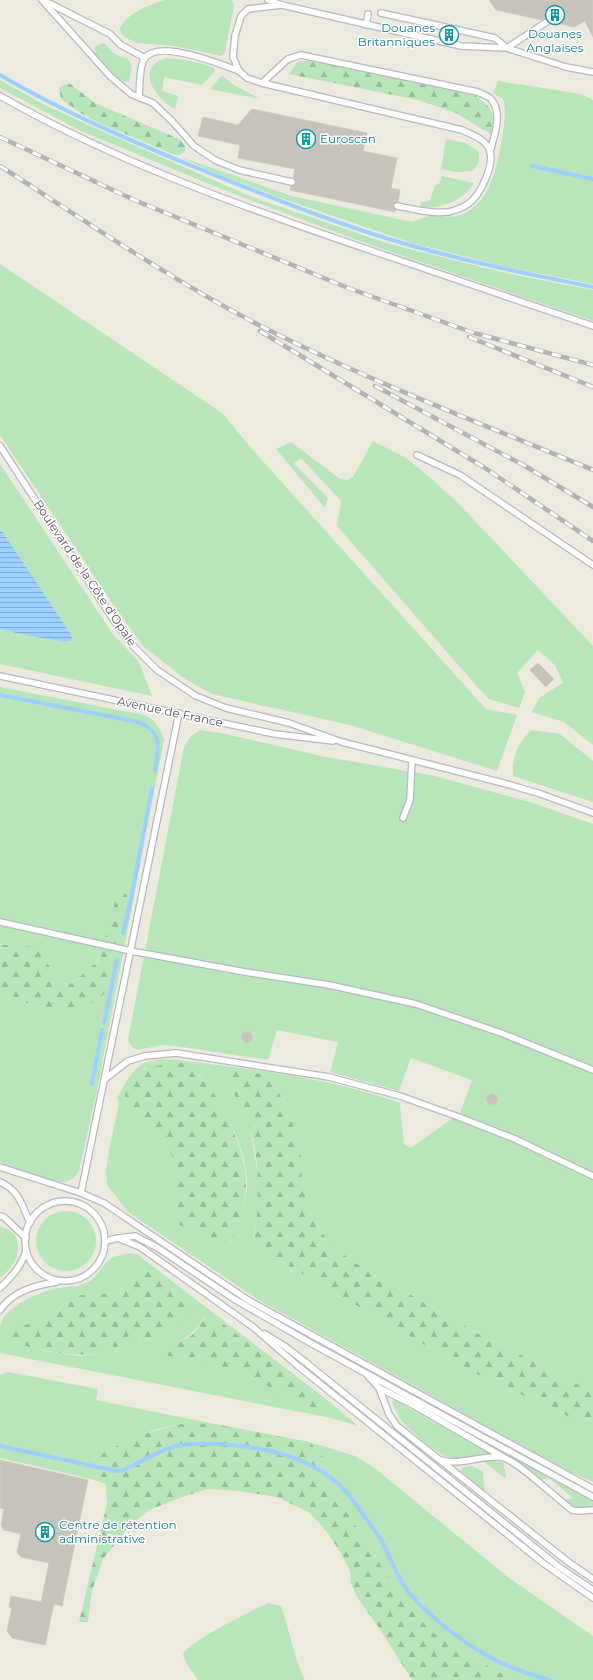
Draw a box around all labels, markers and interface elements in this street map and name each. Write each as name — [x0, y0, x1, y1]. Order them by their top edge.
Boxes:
building icon: Douanes Anglaises — [544, 4, 566, 26]
place label: Douanes Britanniques — [358, 20, 435, 49]
building icon: Douanes Britanniques — [438, 24, 460, 46]
place label: Douanes Anglaises — [526, 26, 584, 55]
building icon: Euroscan — [295, 128, 317, 150]
place label: Euroscan — [320, 131, 376, 146]
street label: Boulevard de la Côte d'Opale — [31, 497, 140, 649]
street label: Avenue de France — [116, 693, 224, 730]
place label: Centre de rétention administrative — [59, 1517, 177, 1546]
building icon: Centre de rétention administrative — [34, 1521, 56, 1543]

